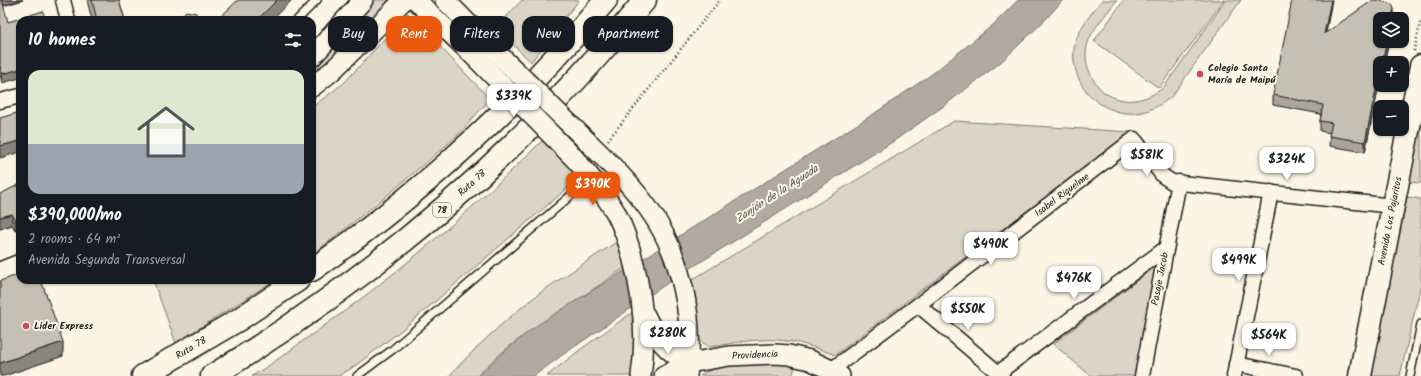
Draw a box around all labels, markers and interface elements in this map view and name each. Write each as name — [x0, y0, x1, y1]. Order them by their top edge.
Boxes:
map controls — [1373, 12, 1409, 136]
button: layers — [1373, 12, 1409, 48]
chip: Buy — [328, 16, 378, 52]
chip: Rent — [386, 16, 442, 52]
chip: Filters — [450, 16, 514, 52]
chip: New — [522, 16, 575, 52]
chip: Apartment — [583, 16, 673, 52]
text: 10 homes — [28, 27, 96, 54]
icon: filters — [282, 29, 304, 51]
button: + — [1373, 56, 1409, 92]
place label: Colegio Santa María de Maipú — [1208, 60, 1277, 88]
marker: Colegio Santa María de Maipú — [1195, 69, 1205, 79]
pin: $339K — [486, 84, 542, 118]
text: $339K — [496, 86, 532, 107]
icon: home — [130, 96, 202, 168]
button: − — [1373, 100, 1409, 136]
pin: $581K — [1119, 143, 1175, 177]
text: $581K — [1130, 145, 1164, 166]
pin: $324K — [1259, 147, 1315, 181]
text: $324K — [1268, 149, 1306, 170]
water label: Zanjón de la Aguada — [732, 160, 823, 228]
street label: Ruta 78 — [454, 165, 491, 200]
street label: Isabel Riquelme — [1031, 169, 1093, 221]
pin: $390K — [565, 172, 621, 206]
text: $390K — [575, 174, 611, 195]
street label: Avenida Los Pajaritos — [1374, 175, 1407, 267]
text: $390,000/mo — [28, 202, 122, 229]
road number: 78 — [433, 203, 451, 217]
text: 2 rooms · 64 m² — [28, 229, 120, 250]
pin: $490K — [963, 232, 1019, 266]
text: $490K — [973, 234, 1009, 255]
pin: $499K — [1211, 248, 1267, 282]
text: Avenida Segunda Transversal — [28, 250, 185, 271]
street label: Pasaje Jacob — [1147, 250, 1173, 307]
text: $499K — [1221, 250, 1257, 271]
pin: $476K — [1046, 266, 1102, 300]
text: $476K — [1056, 268, 1092, 289]
pin: $550K — [940, 297, 996, 331]
text: $550K — [950, 299, 986, 320]
place label: Lider Express — [34, 318, 94, 334]
marker: Lider Express — [21, 321, 31, 331]
pin: $280K — [640, 321, 696, 355]
text: $280K — [649, 323, 687, 344]
pin: $564K — [1241, 323, 1297, 357]
text: $564K — [1251, 325, 1287, 346]
street label: Ruta 78 — [172, 332, 210, 364]
street label: Providencia — [732, 346, 779, 364]

